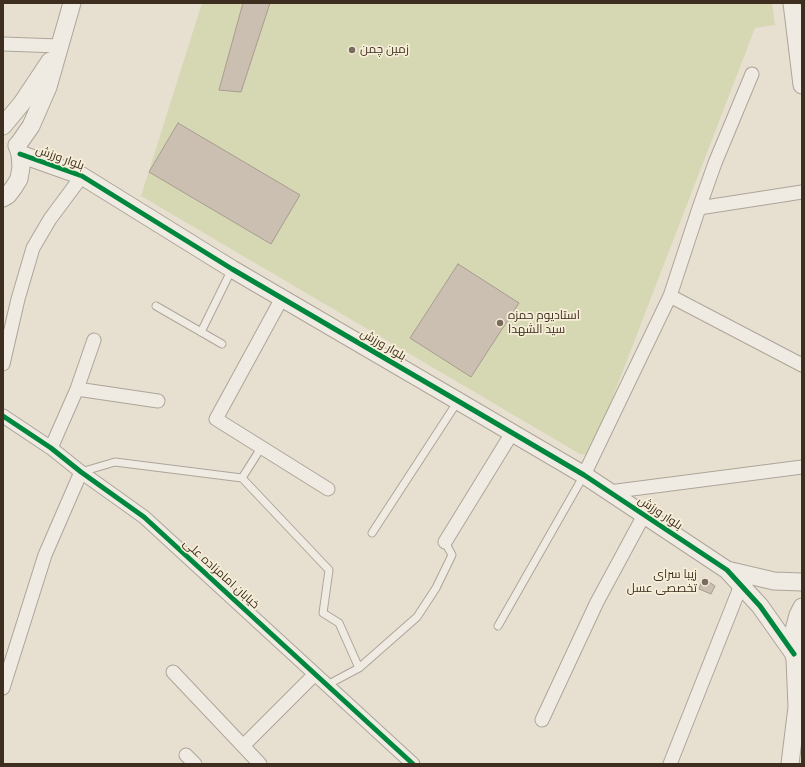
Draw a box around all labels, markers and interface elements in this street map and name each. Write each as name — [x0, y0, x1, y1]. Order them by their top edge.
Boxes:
place label: زمین چمن — [360, 43, 409, 57]
marker: زمین چمن — [347, 45, 357, 55]
street label: بلوار ورزش — [34, 143, 86, 173]
place label: استادیوم حمزه سید الشهدا — [508, 309, 580, 337]
marker: استادیوم حمزه سید الشهدا — [495, 318, 505, 328]
street label: بلوار ورزش — [358, 326, 408, 364]
street label: بلوار ورزش — [635, 493, 685, 533]
street label: خیابان امامزاده علی — [180, 536, 262, 612]
place label: زیبا سرای تخصصی عسل — [627, 568, 697, 596]
marker: زیبا سرای تخصصی عسل — [700, 577, 710, 587]

